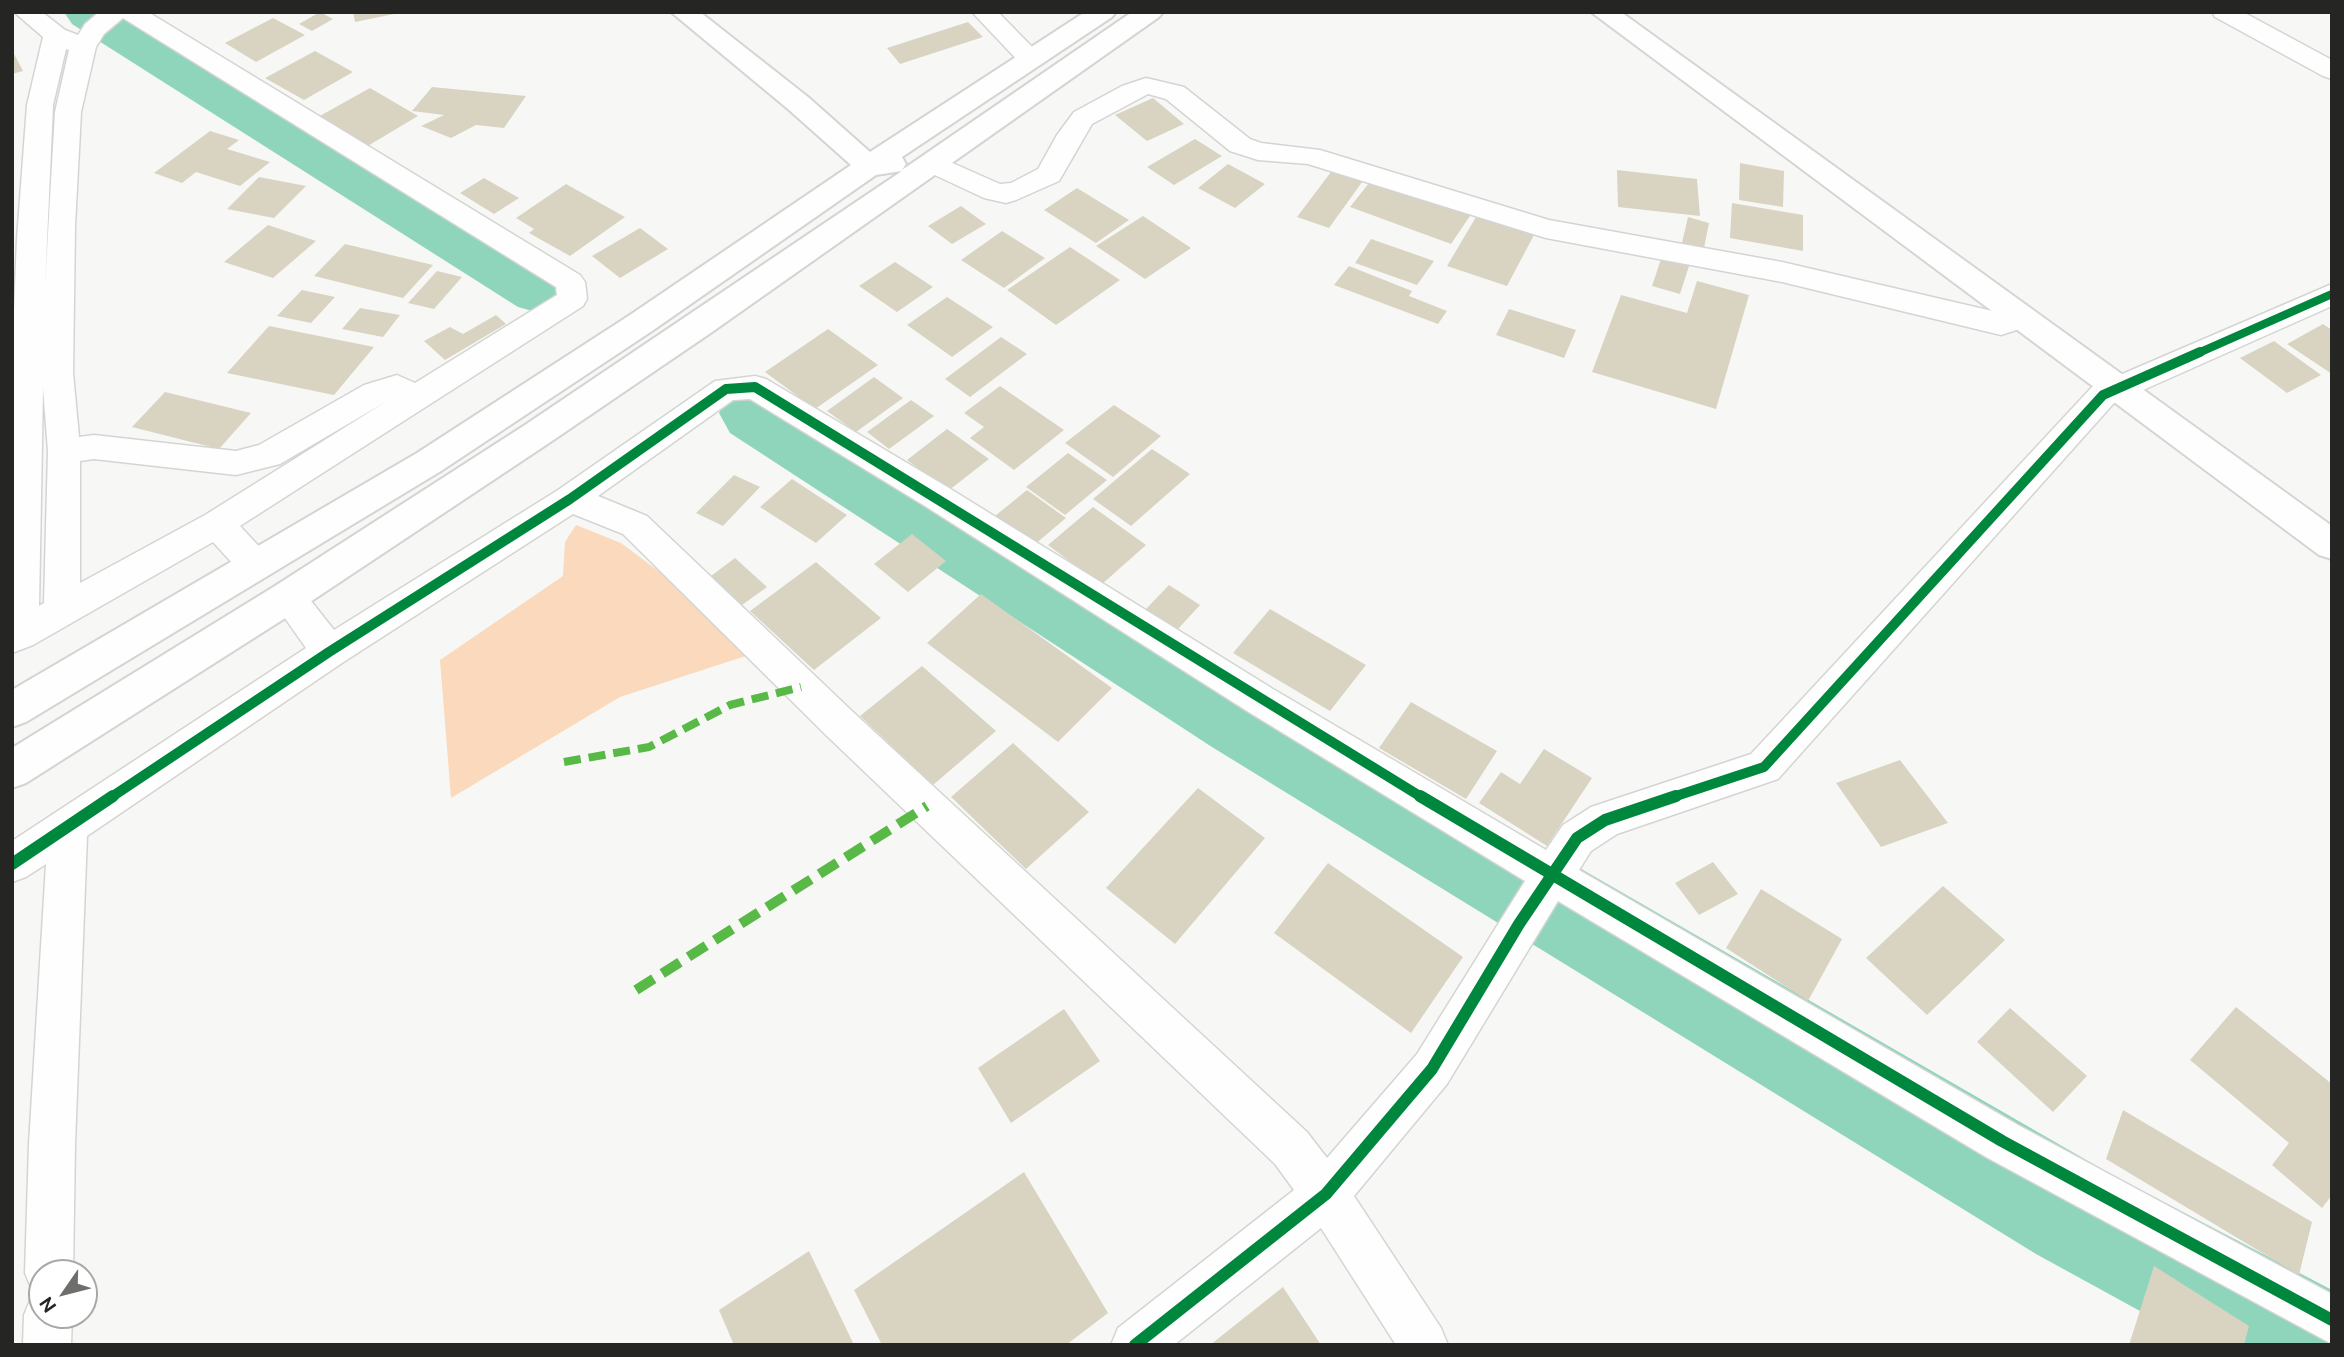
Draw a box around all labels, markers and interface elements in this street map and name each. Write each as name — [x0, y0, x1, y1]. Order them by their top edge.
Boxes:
north arrow — [28, 1259, 98, 1329]
text: N — [34, 1293, 61, 1317]

